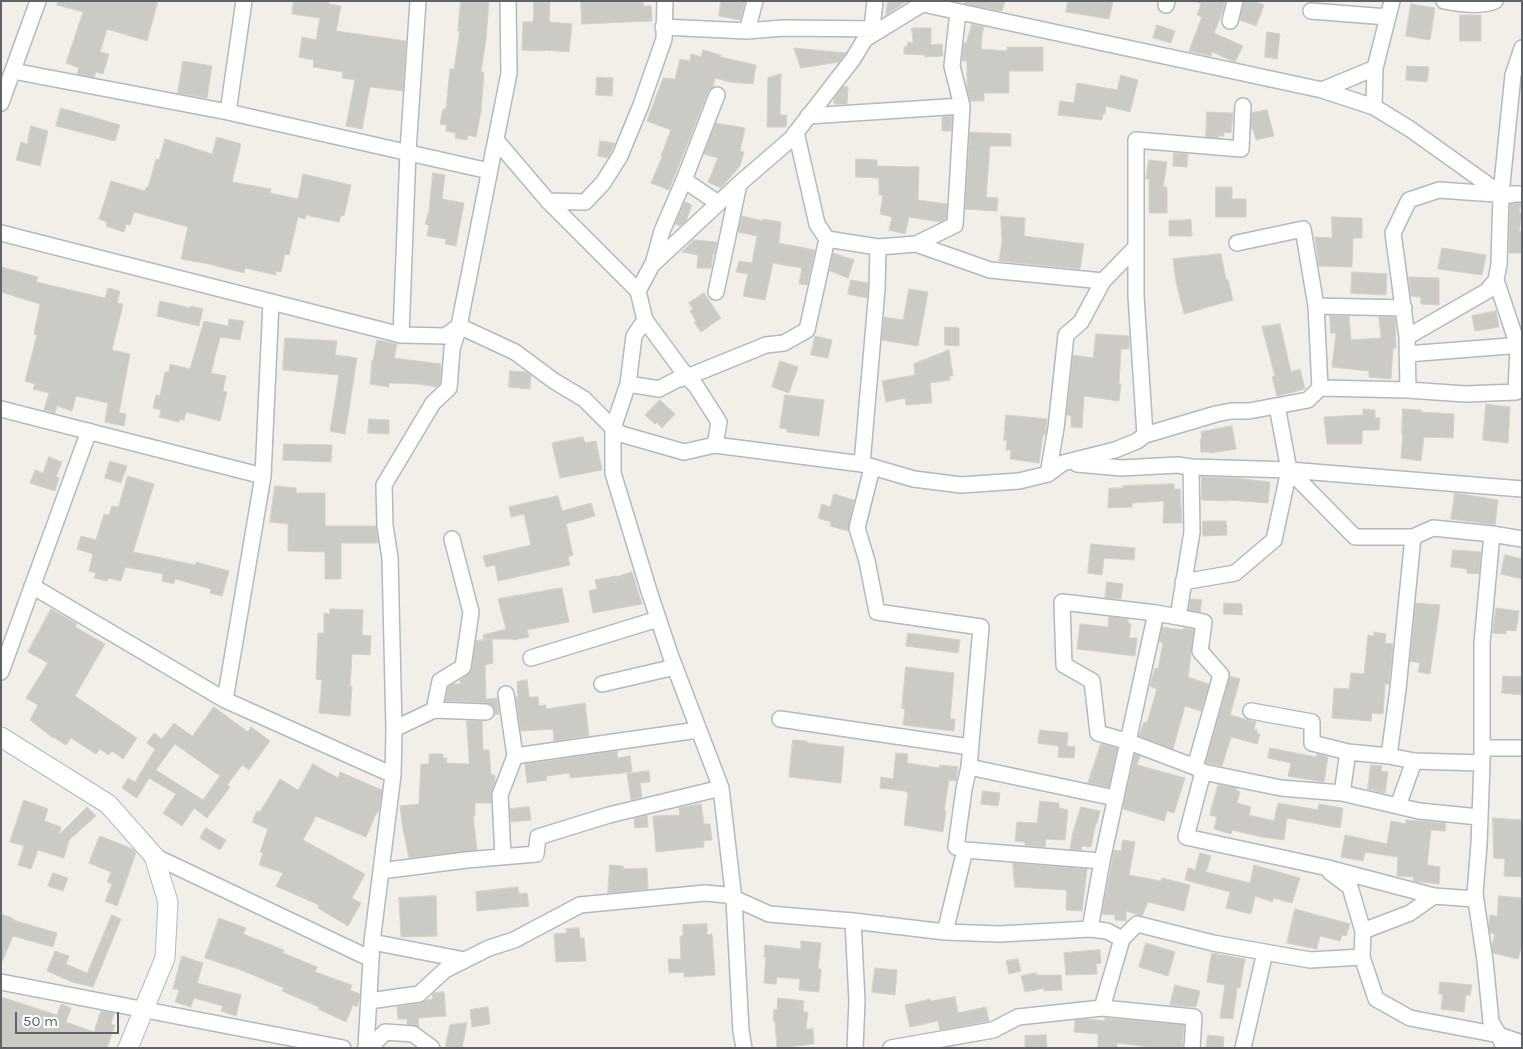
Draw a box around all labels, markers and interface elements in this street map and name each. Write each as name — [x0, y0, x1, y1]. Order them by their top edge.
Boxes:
scale bar — [18, 1002, 121, 1034]
text: 50 m — [23, 1012, 58, 1030]

